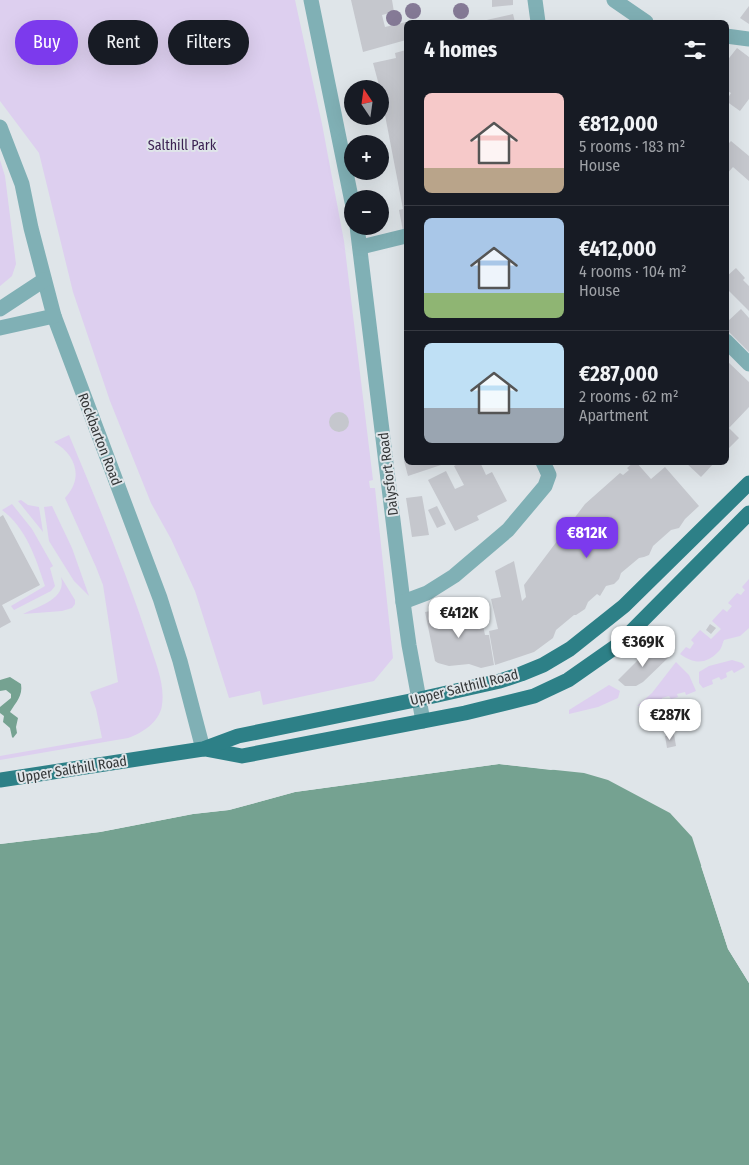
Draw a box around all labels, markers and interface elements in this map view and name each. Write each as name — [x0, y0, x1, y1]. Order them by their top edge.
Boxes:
chip: Buy — [15, 20, 78, 65]
chip: Rent — [88, 20, 158, 65]
chip: Filters — [168, 20, 249, 65]
icon: filters — [681, 36, 709, 64]
text: 4 homes — [424, 37, 497, 63]
north arrow — [344, 80, 389, 125]
map controls — [344, 80, 389, 235]
text: €812,000 — [579, 111, 658, 137]
icon: home — [464, 113, 524, 173]
button: + — [344, 135, 389, 180]
park label: Salthill Park — [148, 137, 217, 154]
text: 5 rooms · 183 m² — [579, 137, 685, 156]
text: House — [579, 156, 620, 175]
button: − — [344, 190, 389, 235]
text: €412,000 — [579, 236, 656, 262]
icon: home — [464, 238, 524, 298]
text: 4 rooms · 104 m² — [579, 262, 687, 281]
text: House — [579, 281, 620, 300]
text: €287,000 — [579, 361, 658, 387]
icon: home — [464, 363, 524, 423]
text: 2 rooms · 62 m² — [579, 387, 678, 406]
street label: Rockbarton Road — [74, 390, 125, 488]
text: Apartment — [579, 406, 648, 425]
street label: Dalysfort Road — [375, 431, 402, 517]
pin: €812K — [552, 516, 622, 559]
text: €812K — [567, 523, 607, 542]
pin: €412K — [424, 596, 494, 639]
text: €412K — [440, 603, 478, 622]
pin: €369K — [608, 626, 678, 668]
text: €369K — [622, 632, 664, 651]
street label: Upper Salthill Road — [408, 666, 520, 709]
pin: €287K — [635, 698, 705, 741]
text: €287K — [650, 705, 690, 724]
street label: Upper Salthill Road — [16, 752, 128, 787]

